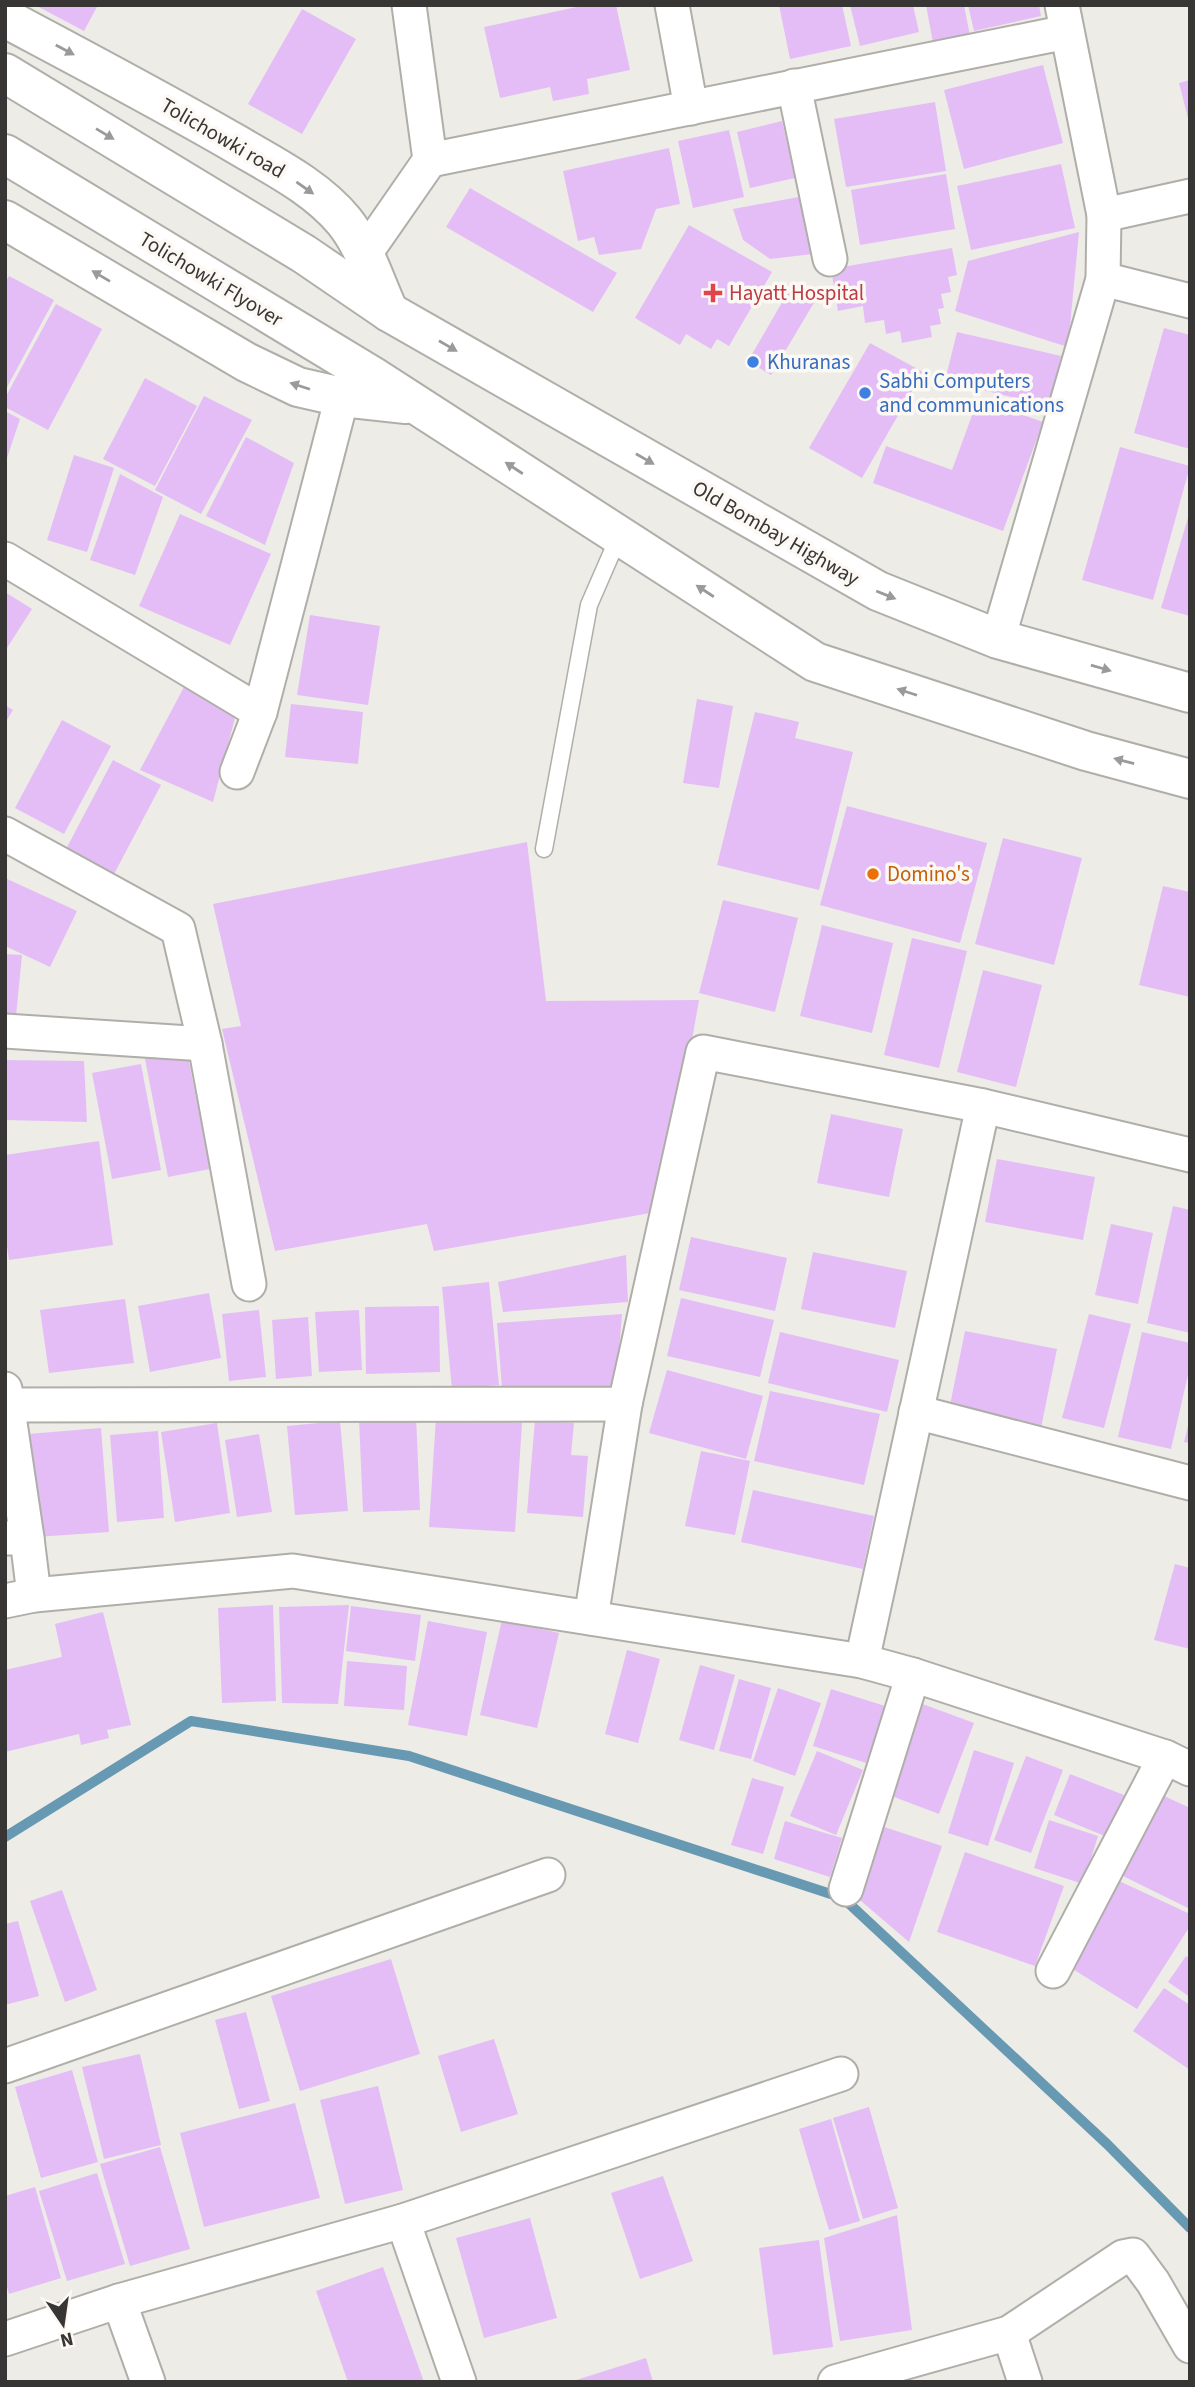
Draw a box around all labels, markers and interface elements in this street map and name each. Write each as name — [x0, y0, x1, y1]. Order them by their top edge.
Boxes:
one-way arrow — [56, 44, 76, 56]
street label: Tolichowki road — [155, 90, 291, 186]
one-way arrow — [96, 127, 115, 140]
one-way arrow — [295, 181, 315, 194]
street label: Tolichowki Flyover — [133, 224, 289, 334]
one-way arrow — [92, 270, 111, 283]
place label: Hayatt Hospital — [729, 278, 864, 308]
marker: Hayatt Hospital — [703, 283, 723, 303]
one-way arrow — [438, 340, 458, 352]
place label: Khuranas — [767, 347, 850, 377]
marker: Khuranas — [745, 354, 761, 370]
place label: Sabhi Computers and communications — [879, 366, 1064, 420]
one-way arrow — [290, 380, 311, 391]
marker: Sabhi Computers and communications — [857, 385, 873, 401]
one-way arrow — [636, 453, 655, 465]
one-way arrow — [504, 462, 524, 475]
street label: Old Bombay Highway — [687, 473, 865, 593]
one-way arrow — [695, 585, 715, 598]
one-way arrow — [876, 589, 897, 600]
one-way arrow — [1091, 664, 1112, 674]
one-way arrow — [896, 686, 917, 697]
one-way arrow — [1113, 755, 1135, 766]
place label: Domino's — [887, 859, 970, 889]
marker: Domino's — [865, 866, 881, 882]
north arrow — [28, 2289, 98, 2359]
text: N — [57, 2325, 76, 2354]

